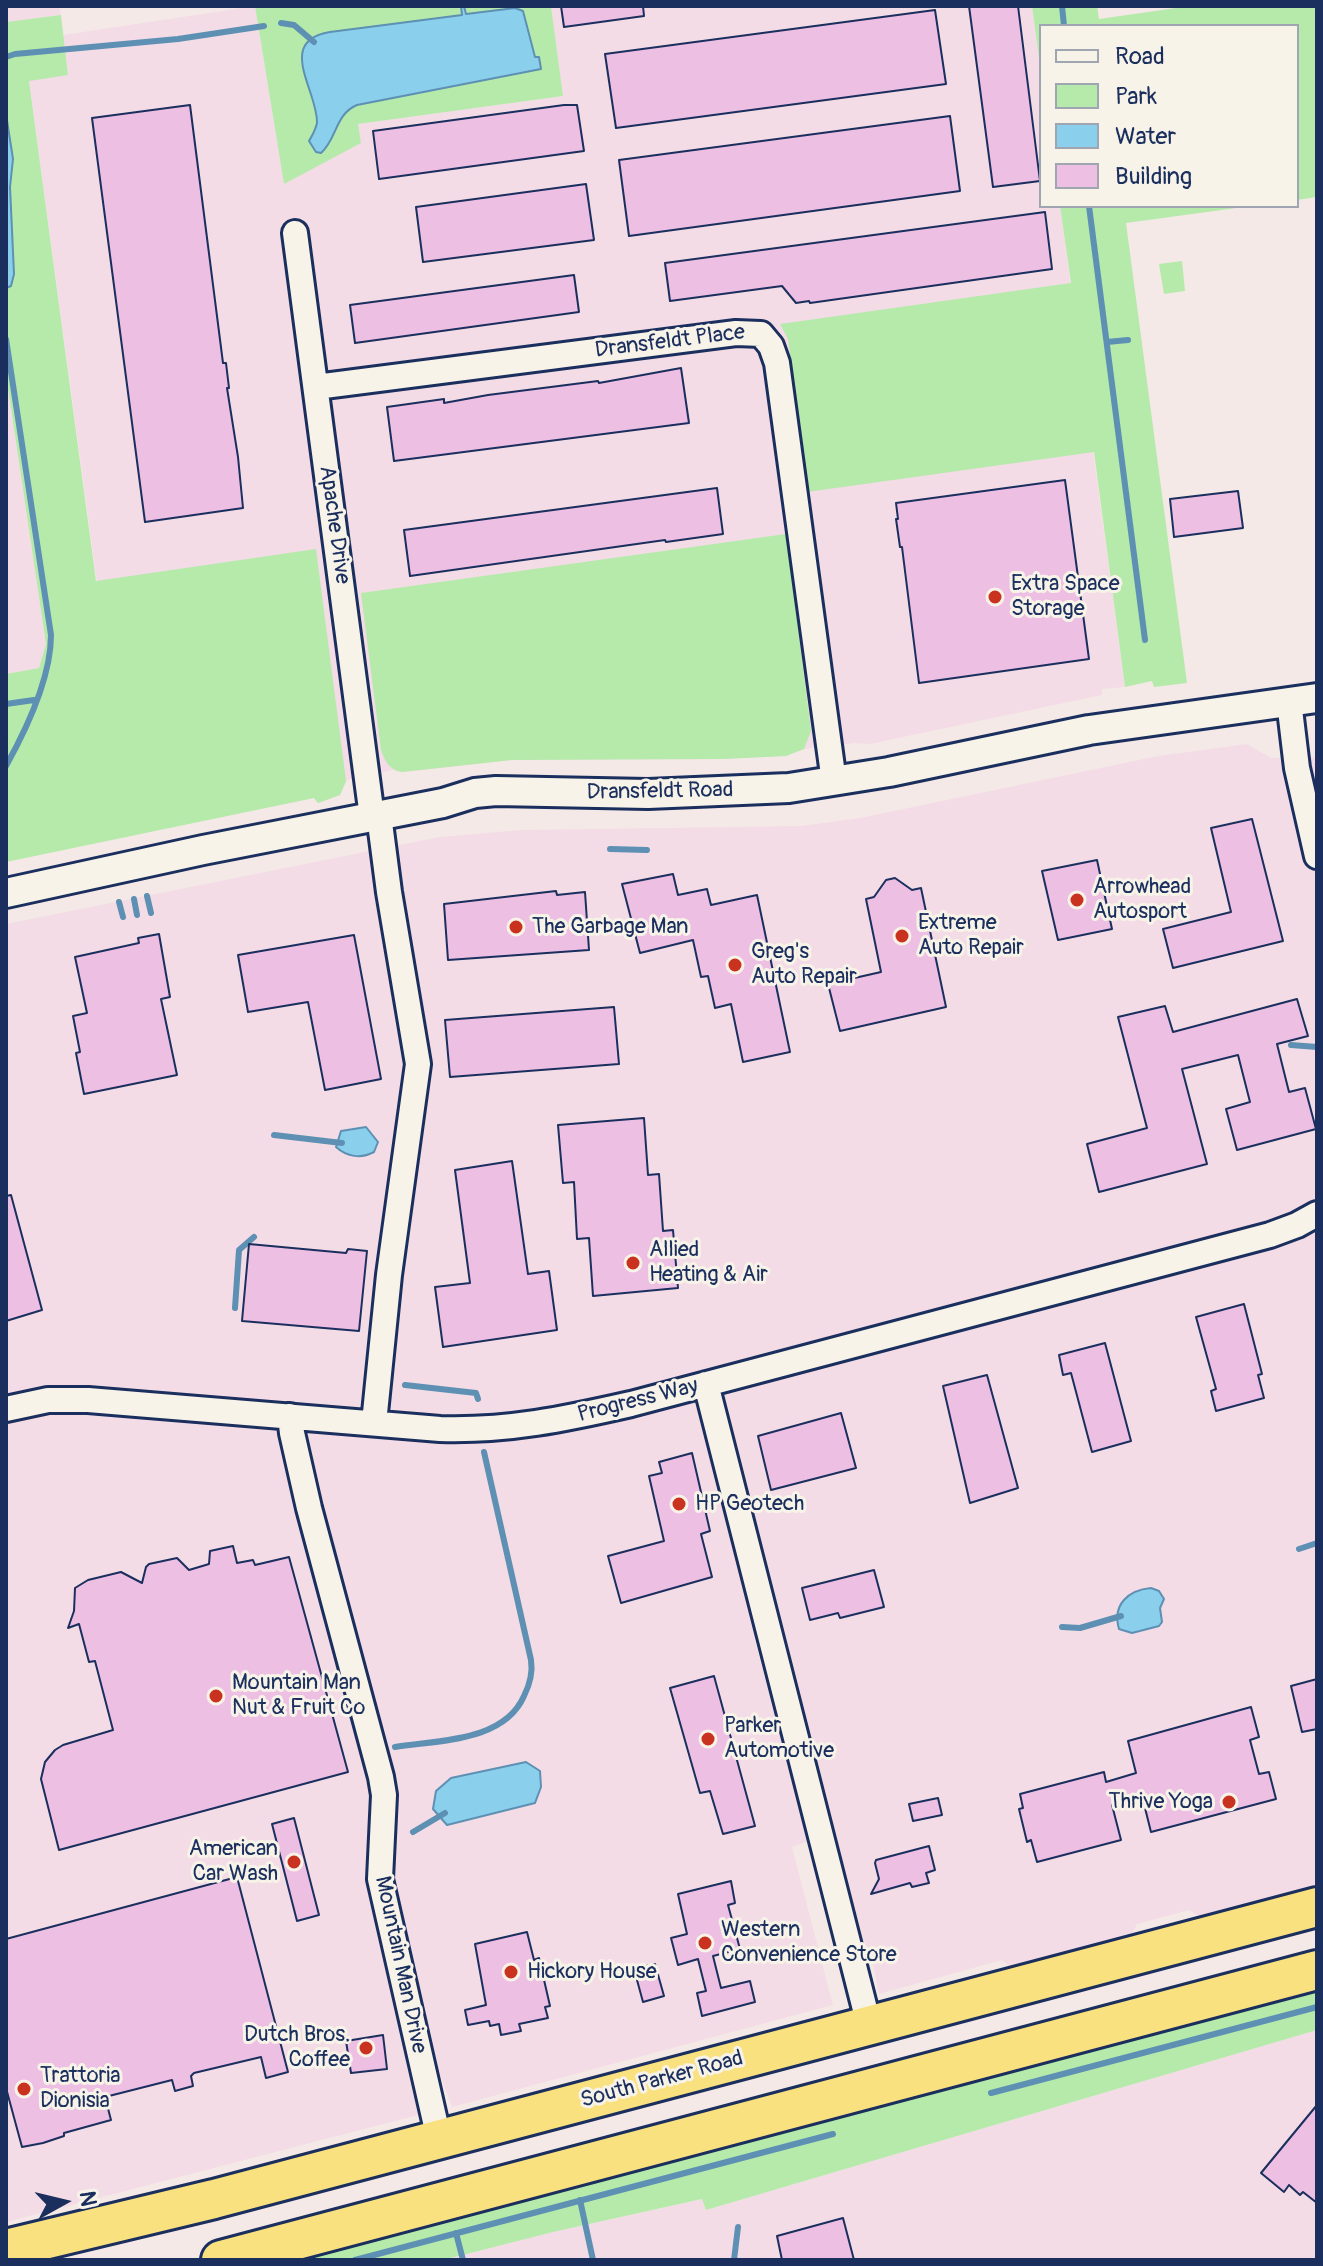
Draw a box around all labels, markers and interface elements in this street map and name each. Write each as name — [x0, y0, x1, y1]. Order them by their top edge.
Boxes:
legend — [1039, 24, 1299, 208]
text: Road — [1115, 42, 1165, 71]
text: Park — [1115, 82, 1157, 111]
text: Water — [1115, 122, 1176, 151]
text: Building — [1115, 162, 1192, 191]
street label: Dransfeldt Place — [594, 320, 746, 364]
street label: Apache Drive — [313, 464, 355, 586]
place label: Extra Space Storage — [1011, 571, 1120, 622]
marker: Extra Space Storage — [986, 588, 1004, 606]
street label: Dransfeldt Road — [586, 778, 734, 806]
place label: Arrowhead Autosport — [1093, 874, 1191, 926]
marker: Arrowhead Autosport — [1068, 891, 1086, 909]
place label: Extreme Auto Repair — [918, 910, 1024, 962]
place label: The Garbage Man — [532, 914, 688, 940]
marker: The Garbage Man — [507, 918, 525, 936]
marker: Extreme Auto Repair — [893, 927, 911, 945]
place label: Greg's Auto Repair — [751, 939, 857, 990]
marker: Greg's Auto Repair — [726, 956, 744, 974]
place label: Allied Heating & Air — [649, 1237, 768, 1288]
marker: Allied Heating & Air — [624, 1254, 642, 1272]
street label: Progress Way — [575, 1373, 701, 1429]
place label: HP Geotech — [695, 1491, 804, 1517]
marker: HP Geotech — [670, 1495, 688, 1513]
place label: Mountain Man Nut & Fruit Co — [232, 1670, 365, 1722]
marker: Mountain Man Nut & Fruit Co — [207, 1687, 225, 1705]
place label: Parker Automotive — [724, 1713, 834, 1764]
marker: Parker Automotive — [699, 1730, 717, 1748]
place label: Thrive Yoga — [1109, 1789, 1213, 1815]
marker: Thrive Yoga — [1220, 1793, 1238, 1811]
place label: American Car Wash — [189, 1836, 278, 1888]
marker: American Car Wash — [285, 1853, 303, 1871]
street label: Mountain Man Drive — [368, 1874, 432, 2056]
place label: Western Convenience Store — [721, 1917, 897, 1968]
marker: Western Convenience Store — [696, 1934, 714, 1952]
place label: Hickory House — [527, 1959, 657, 1985]
marker: Hickory House — [502, 1963, 520, 1981]
place label: Dutch Bros. Coffee — [244, 2022, 350, 2074]
marker: Dutch Bros. Coffee — [357, 2039, 375, 2057]
street label: South Parker Road — [578, 2046, 746, 2114]
place label: Trattoria Dionisia — [40, 2063, 121, 2114]
marker: Trattoria Dionisia — [15, 2080, 33, 2098]
north arrow — [24, 2162, 104, 2242]
text: N — [73, 2189, 103, 2208]

